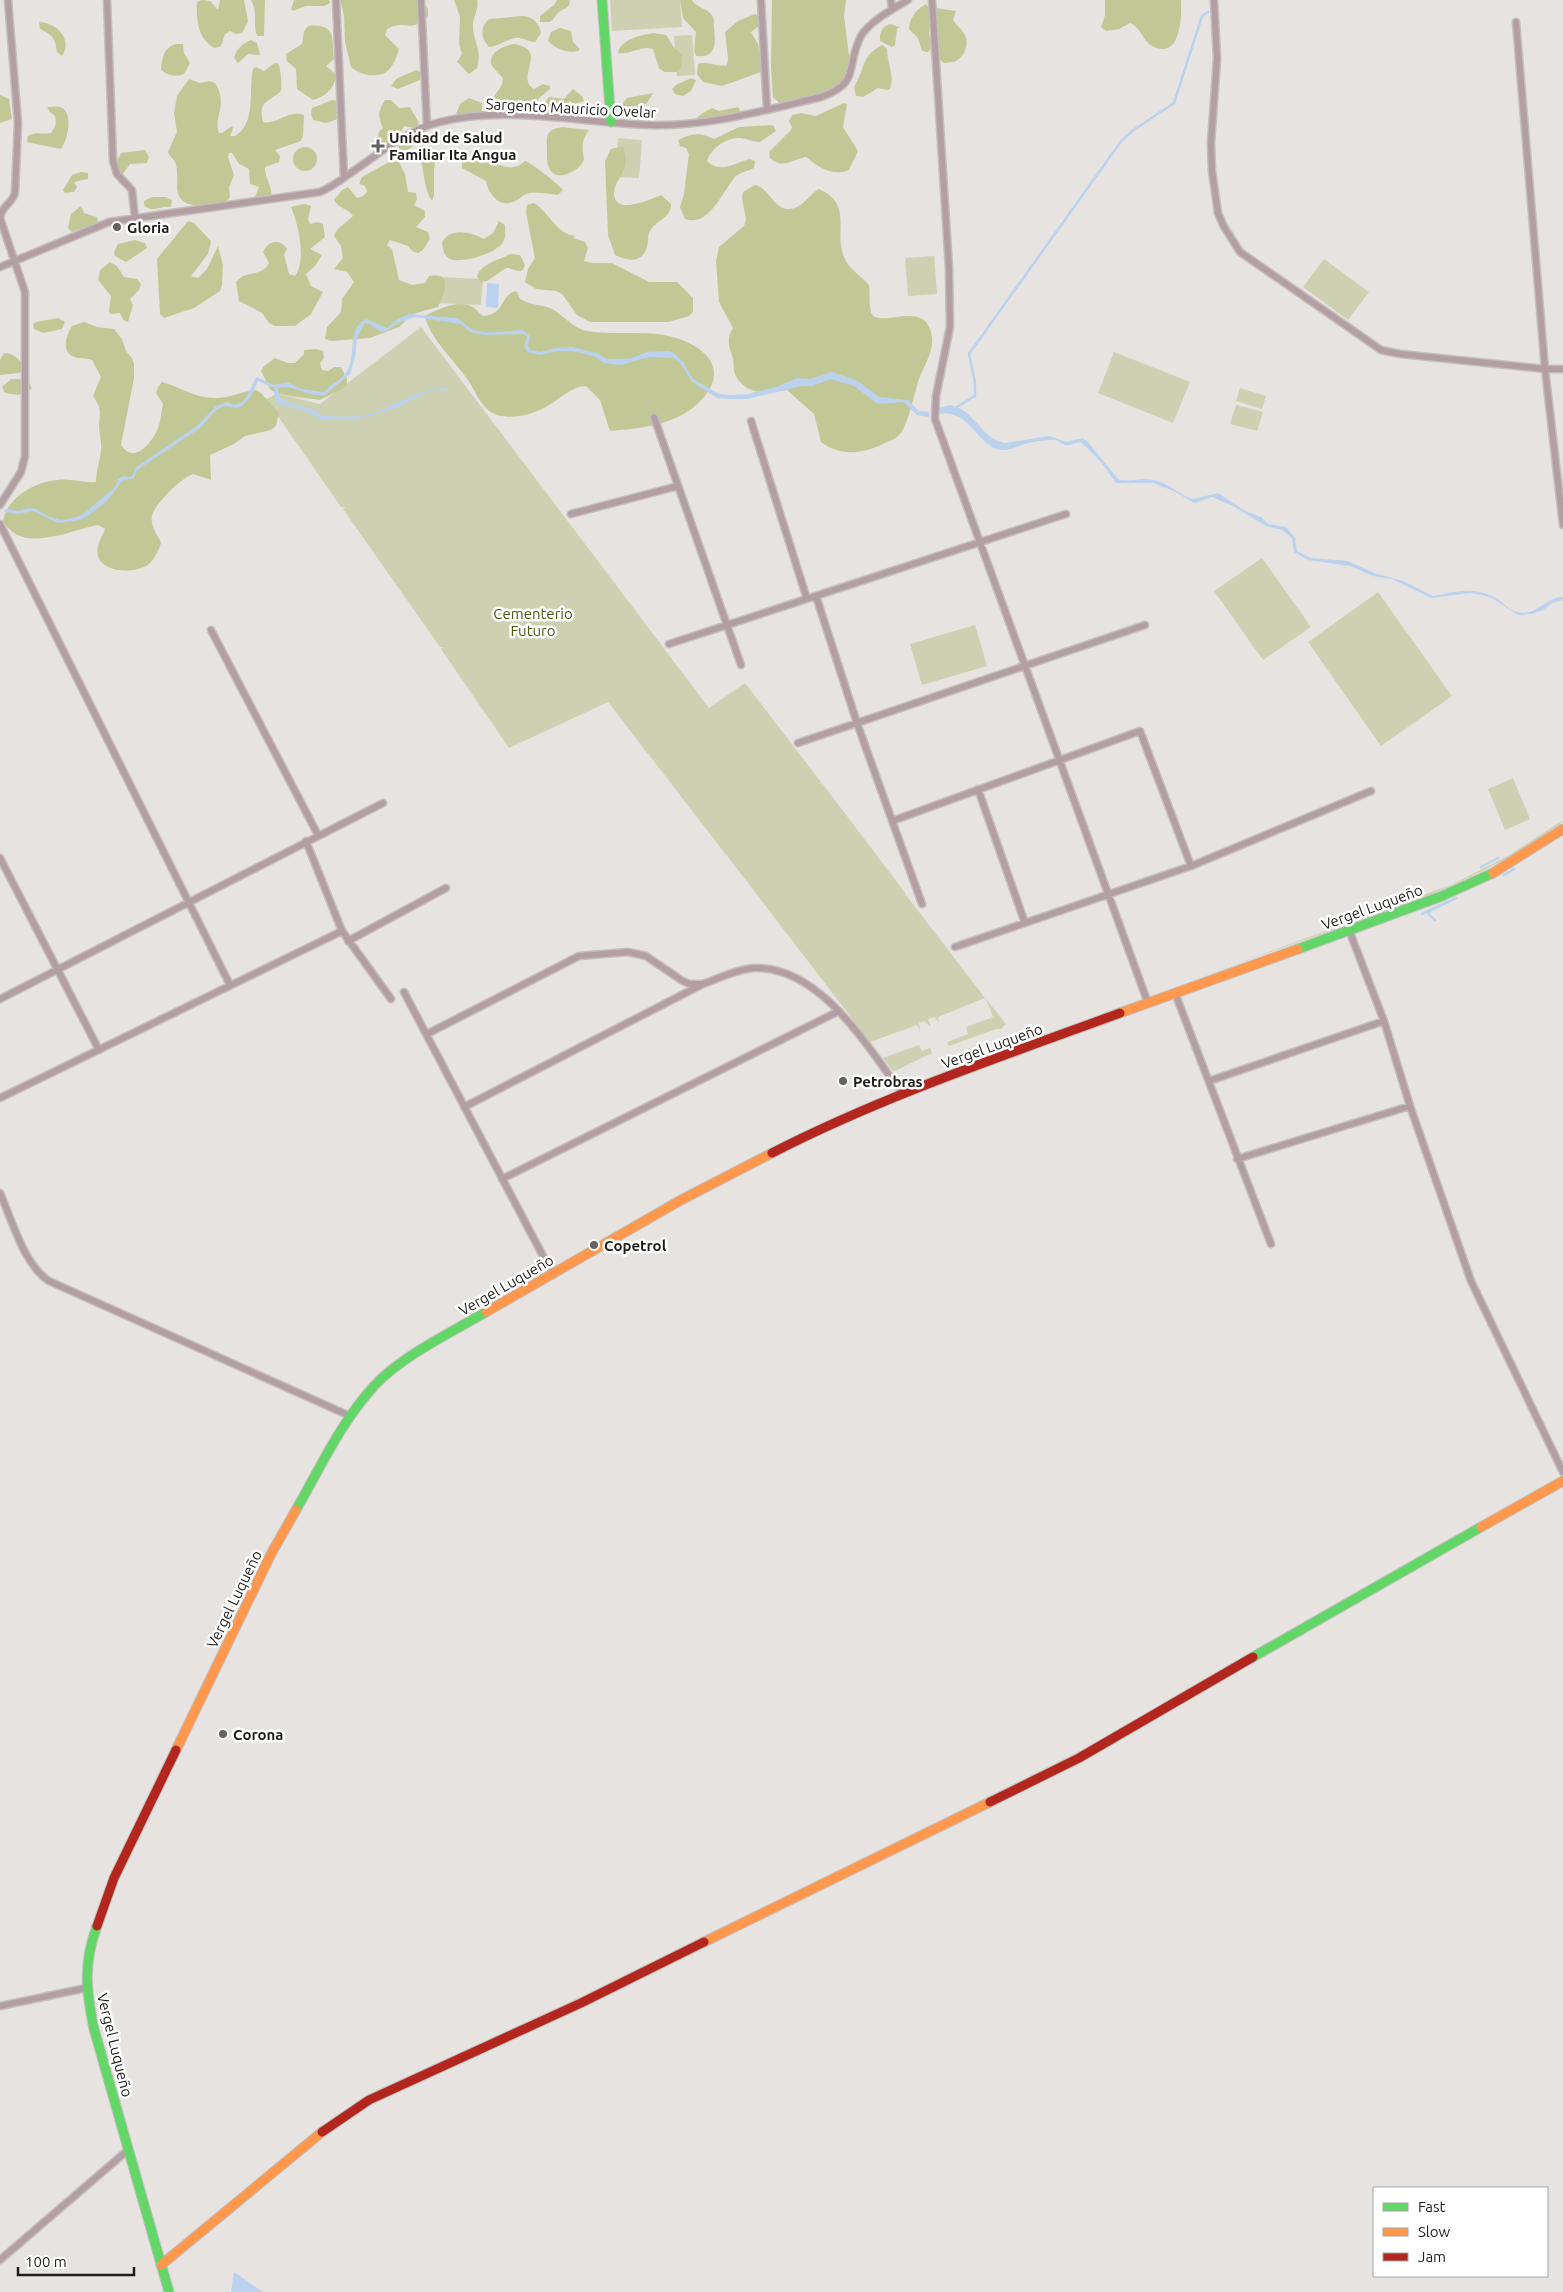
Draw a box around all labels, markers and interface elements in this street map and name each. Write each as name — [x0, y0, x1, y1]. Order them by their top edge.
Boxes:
street label: Sargento Mauricio Ovelar — [485, 95, 657, 121]
place label: Unidad de Salud Familiar Ita Angua — [389, 129, 516, 163]
marker: Unidad de Salud Familiar Ita Angua — [371, 139, 385, 153]
place label: Gloria — [127, 219, 169, 236]
marker: Gloria — [111, 221, 123, 233]
park label: Cementerio Futuro — [493, 605, 573, 639]
street label: Vergel Luqueño — [1319, 881, 1425, 933]
street label: Vergel Luqueño — [939, 1020, 1045, 1072]
place label: Petrobras — [853, 1073, 923, 1090]
marker: Petrobras — [837, 1075, 849, 1087]
place label: Copetrol — [604, 1237, 667, 1254]
marker: Copetrol — [588, 1239, 600, 1251]
street label: Vergel Luqueño — [456, 1251, 556, 1319]
street label: Vergel Luqueño — [203, 1547, 265, 1651]
place label: Corona — [233, 1726, 283, 1743]
marker: Corona — [217, 1728, 229, 1740]
street label: Vergel Luqueño — [94, 1991, 136, 2099]
legend — [1373, 2187, 1548, 2277]
text: Fast — [1418, 2198, 1446, 2215]
text: Slow — [1418, 2223, 1451, 2240]
scale bar — [18, 2244, 134, 2276]
text: Jam — [1418, 2248, 1446, 2265]
text: 100 m — [25, 2253, 67, 2270]

